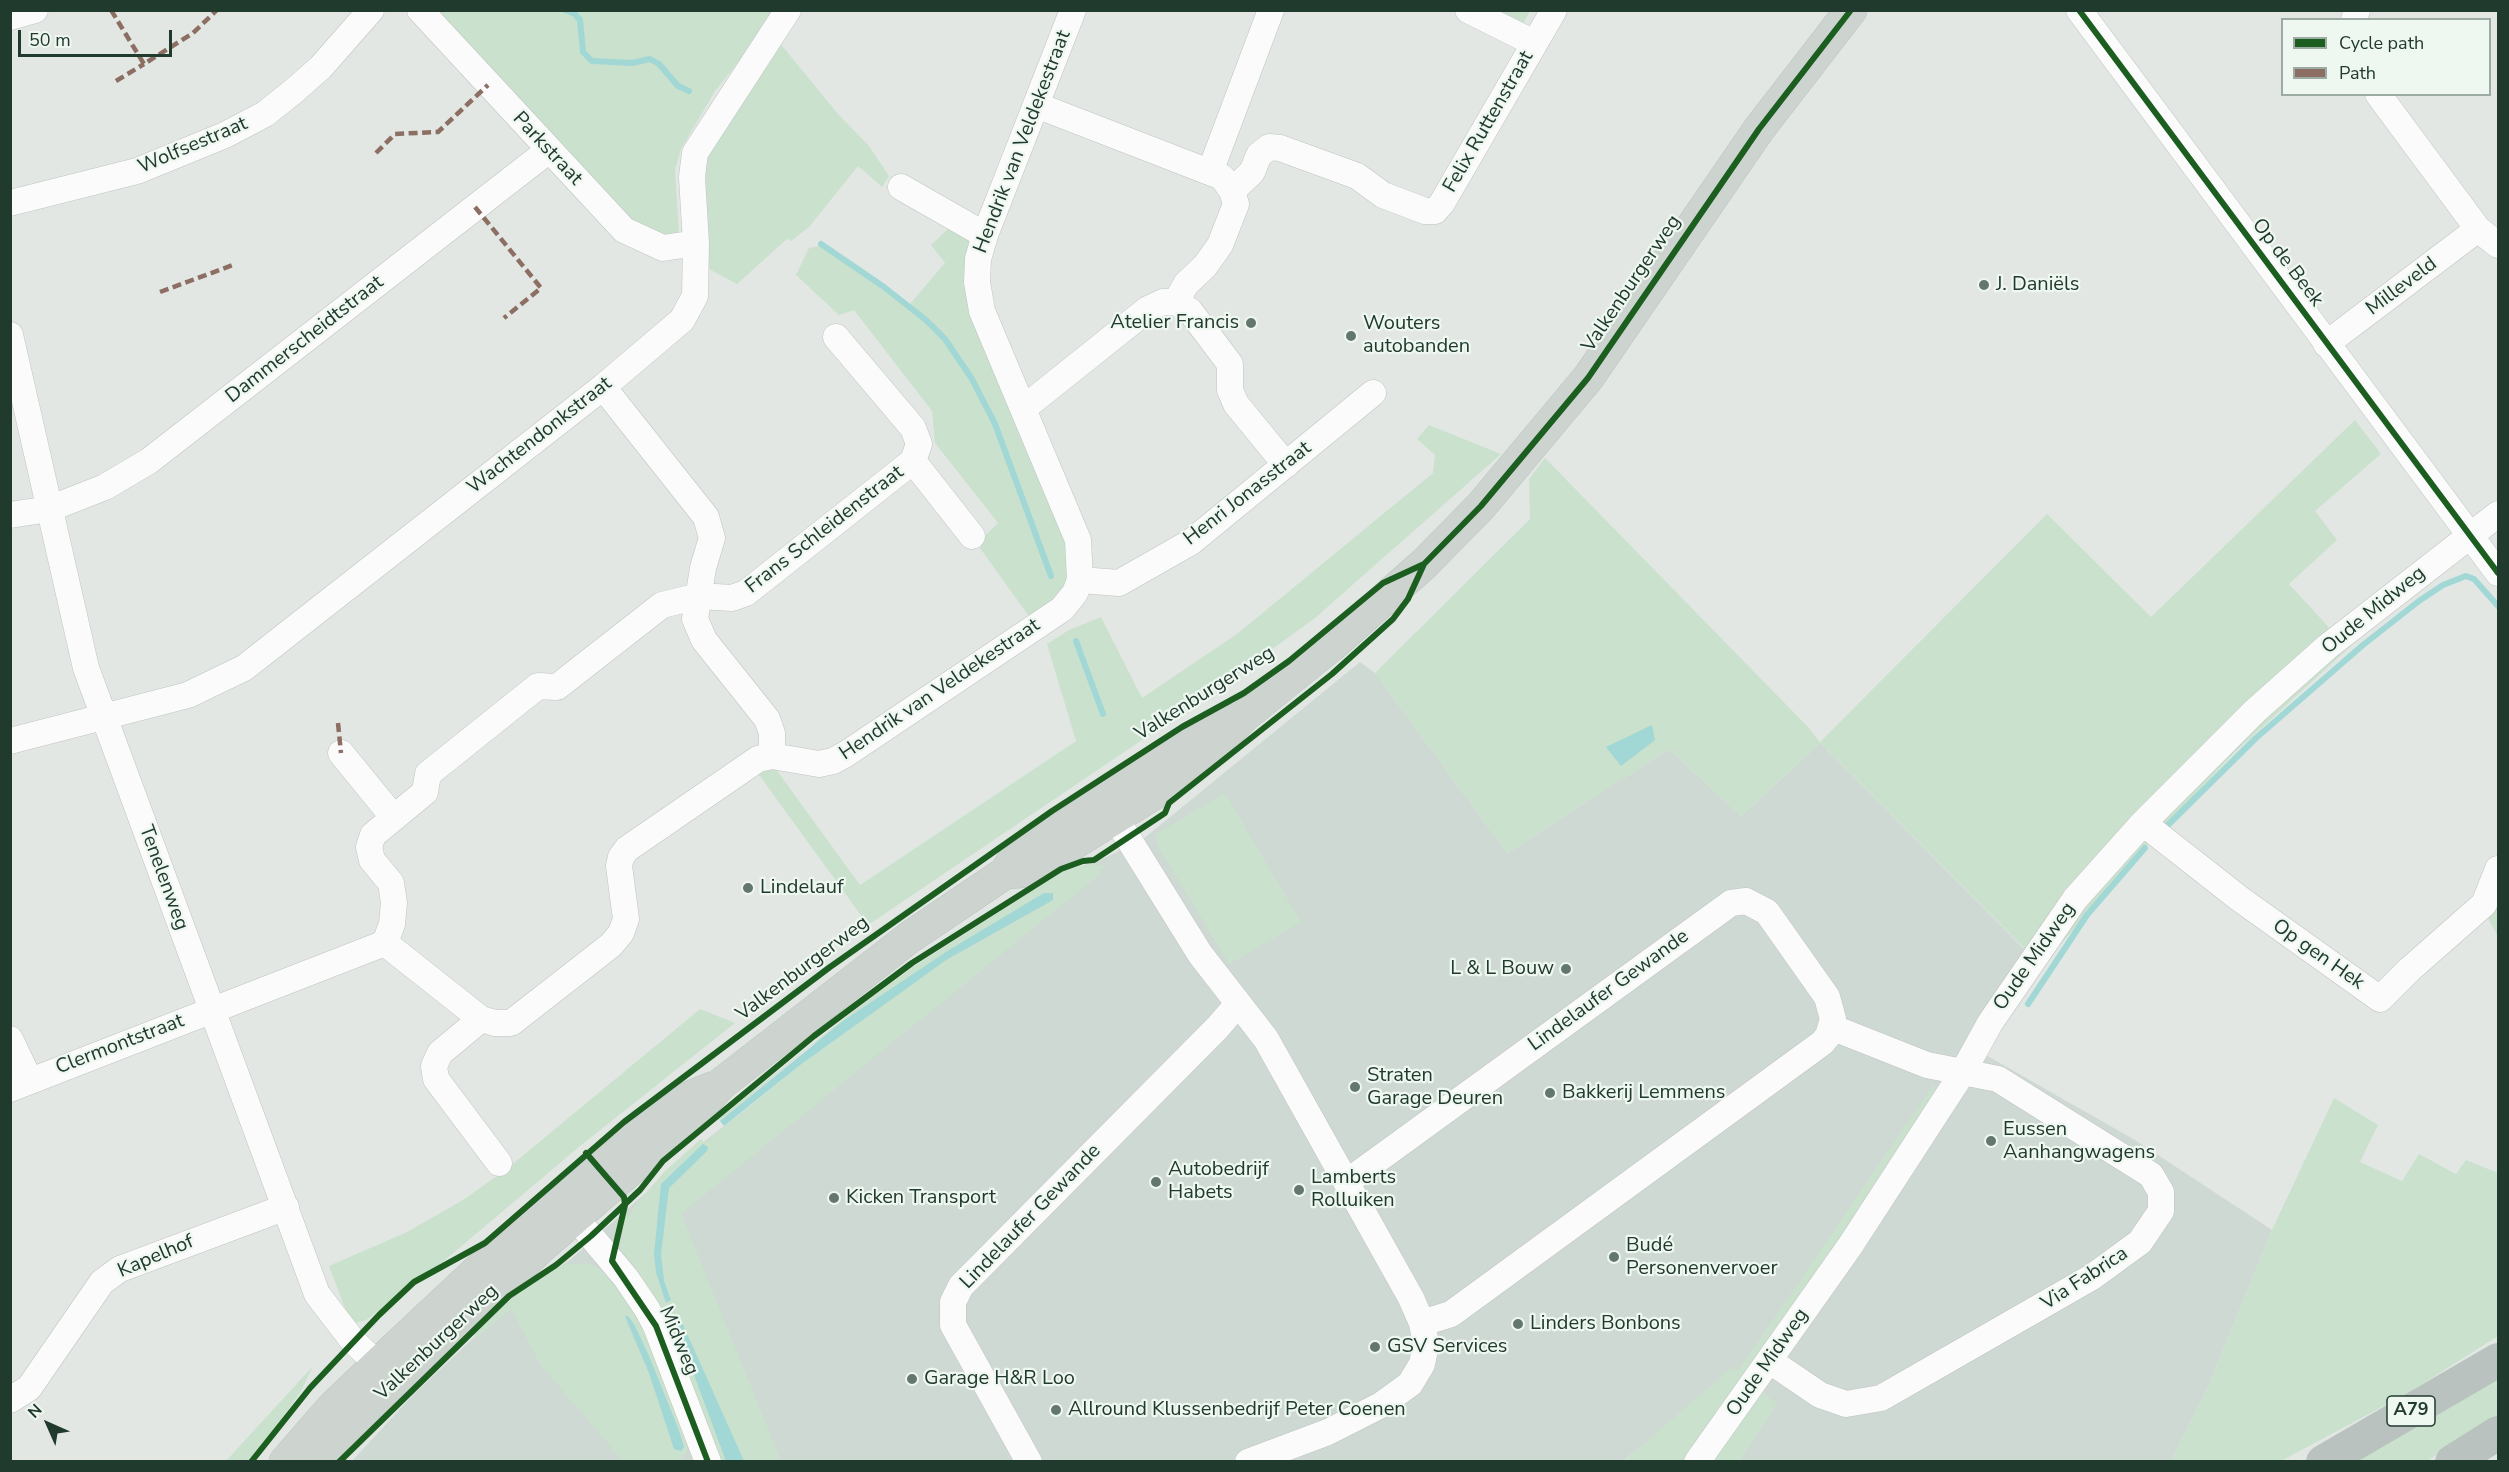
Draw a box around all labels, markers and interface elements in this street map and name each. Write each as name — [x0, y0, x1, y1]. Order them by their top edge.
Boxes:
scale bar — [21, 18, 176, 56]
legend — [2281, 18, 2491, 96]
street label: Hendrik van Veldekestraat — [969, 27, 1077, 257]
text: 50 m — [29, 28, 71, 52]
text: Cycle path — [2339, 31, 2424, 55]
street label: Felix Ruttenstraat — [1439, 47, 1539, 197]
text: Path — [2339, 61, 2376, 85]
street label: Parkstraat — [507, 107, 587, 191]
street label: Wolfsestraat — [135, 112, 251, 180]
street label: Valkenburgerweg — [1577, 211, 1687, 357]
street label: Op de Beek — [2246, 214, 2328, 312]
street label: Milleveld — [2362, 253, 2442, 321]
street label: Dammerscheidtstraat — [221, 271, 389, 409]
place label: J. Daniëls — [1996, 273, 2079, 297]
marker: J. Daniëls — [1977, 278, 1991, 292]
place label: Atelier Francis — [1110, 311, 1239, 335]
place label: Wouters autobanden — [1363, 312, 1470, 359]
marker: Atelier Francis — [1244, 316, 1258, 330]
marker: Wouters autobanden — [1344, 329, 1358, 343]
street label: Wachtendonkstraat — [463, 372, 617, 500]
street label: Henri Jonasstraat — [1179, 437, 1317, 551]
street label: Frans Schleidenstraat — [741, 461, 909, 599]
street label: Oude Midweg — [2317, 562, 2431, 660]
street label: Hendrik van Veldekestraat — [835, 614, 1045, 766]
street label: Valkenburgerweg — [1131, 641, 1279, 747]
street label: Tenelenweg — [133, 822, 193, 934]
place label: Lindelauf — [760, 876, 844, 900]
marker: Lindelauf — [741, 881, 755, 895]
street label: Oude Midweg — [1989, 898, 2081, 1016]
street label: Valkenburgerweg — [732, 911, 874, 1027]
street label: Op gen Hek — [2267, 915, 2369, 995]
street label: Lindelaufer Gewande — [1524, 925, 1694, 1057]
place label: L & L Bouw — [1450, 957, 1554, 981]
marker: L & L Bouw — [1559, 962, 1573, 976]
street label: Clermontstraat — [52, 1010, 188, 1080]
place label: Straten Garage Deuren — [1367, 1064, 1503, 1111]
marker: Straten Garage Deuren — [1348, 1080, 1362, 1094]
place label: Bakkerij Lemmens — [1562, 1081, 1725, 1105]
marker: Bakkerij Lemmens — [1543, 1086, 1557, 1100]
place label: Eussen Aanhangwagens — [2003, 1118, 2155, 1165]
marker: Eussen Aanhangwagens — [1984, 1134, 1998, 1148]
street label: Lindelaufer Gewande — [956, 1140, 1106, 1294]
place label: Autobedrijf Habets — [1168, 1158, 1269, 1205]
place label: Lamberts Rolluiken — [1311, 1166, 1396, 1213]
marker: Autobedrijf Habets — [1149, 1175, 1163, 1189]
marker: Lamberts Rolluiken — [1292, 1183, 1306, 1197]
place label: Kicken Transport — [846, 1186, 996, 1210]
marker: Kicken Transport — [827, 1191, 841, 1205]
street label: Kapelhof — [114, 1230, 198, 1284]
place label: Budé Personenvervoer — [1626, 1234, 1778, 1281]
street label: Via Fabrica — [2037, 1242, 2133, 1316]
marker: Budé Personenvervoer — [1607, 1250, 1621, 1264]
street label: Valkenburgerweg — [370, 1280, 504, 1406]
street label: Midweg — [653, 1303, 703, 1379]
street label: Oude Midweg — [1722, 1304, 1814, 1422]
place label: Linders Bonbons — [1530, 1312, 1681, 1336]
marker: Linders Bonbons — [1511, 1317, 1525, 1331]
place label: GSV Services — [1387, 1335, 1507, 1359]
marker: GSV Services — [1368, 1340, 1382, 1354]
place label: Garage H&R Loo — [924, 1367, 1075, 1391]
marker: Garage H&R Loo — [905, 1372, 919, 1386]
north arrow — [18, 1394, 78, 1454]
road number: A79 — [2387, 1396, 2435, 1426]
place label: Allround Klussenbedrijf Peter Coenen — [1068, 1398, 1406, 1422]
text: N — [23, 1399, 47, 1423]
marker: Allround Klussenbedrijf Peter Coenen — [1049, 1403, 1063, 1417]

